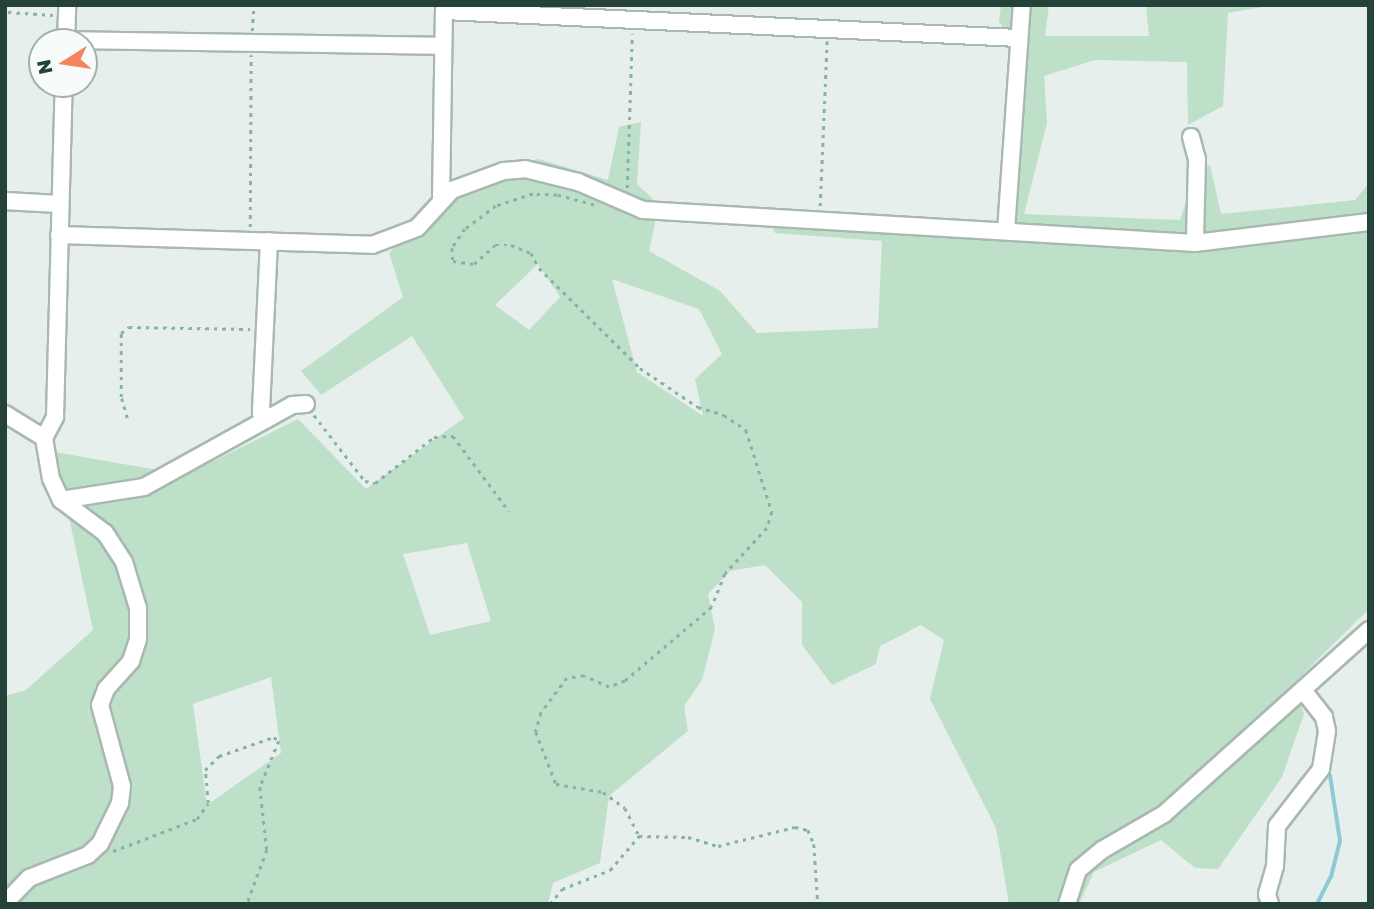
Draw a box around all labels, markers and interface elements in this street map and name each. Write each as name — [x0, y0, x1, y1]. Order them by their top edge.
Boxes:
north arrow — [28, 28, 98, 98]
text: N — [31, 58, 57, 77]

